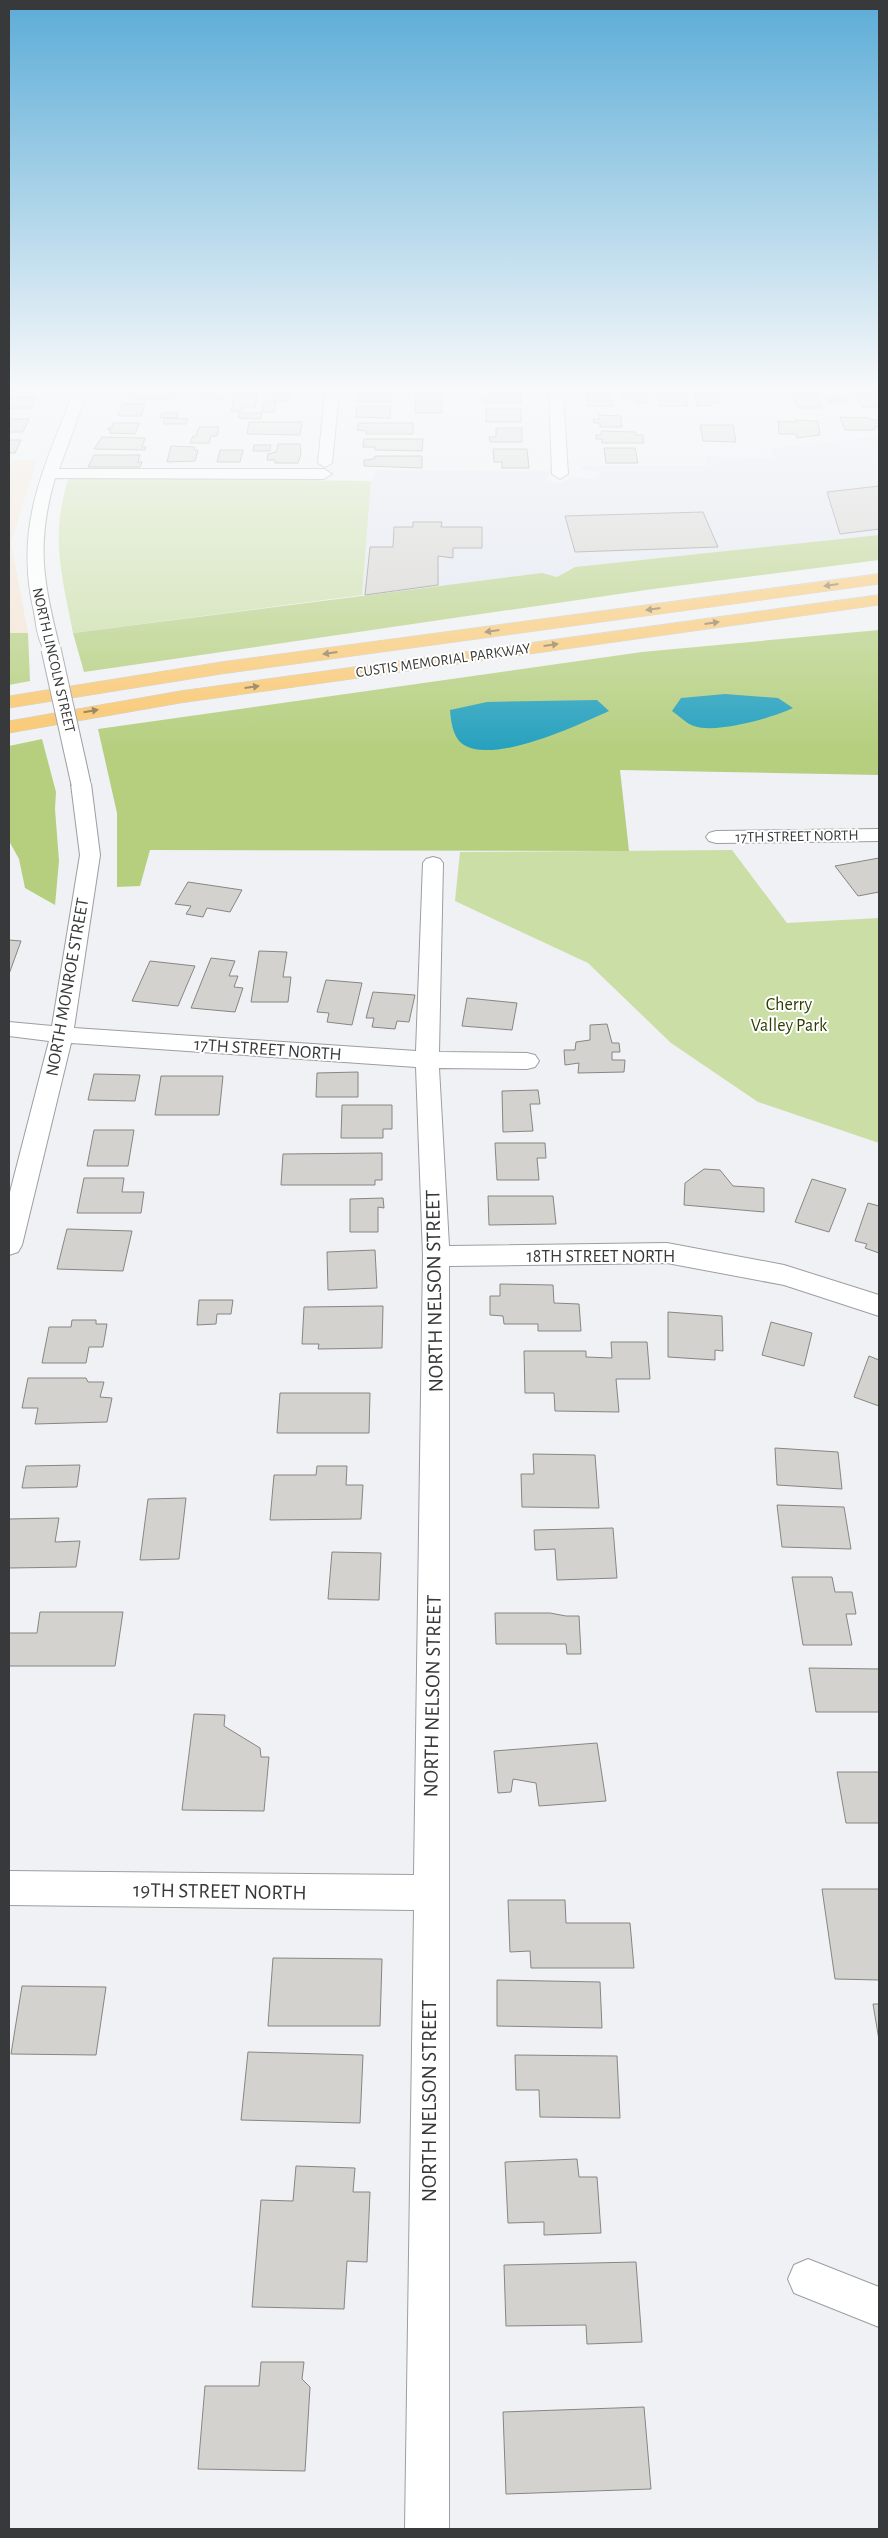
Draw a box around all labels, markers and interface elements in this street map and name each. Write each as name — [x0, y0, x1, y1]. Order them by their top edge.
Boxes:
one-way arrow — [823, 581, 839, 589]
street label: NORTH LINCOLN STREET — [30, 586, 78, 735]
one-way arrow — [644, 606, 660, 614]
one-way arrow — [705, 619, 721, 627]
one-way arrow — [483, 627, 499, 635]
street label: CUSTIS MEMORIAL PARKWAY — [355, 641, 531, 680]
one-way arrow — [544, 641, 560, 649]
one-way arrow — [322, 649, 338, 657]
one-way arrow — [244, 683, 260, 691]
one-way arrow — [83, 707, 99, 715]
street label: 17TH STREET NORTH — [735, 828, 859, 845]
street label: NORTH MONROE STREET — [43, 896, 93, 1078]
park label: Cherry Valley Park — [751, 996, 828, 1035]
street label: 17TH STREET NORTH — [194, 1036, 342, 1064]
street label: NORTH NELSON STREET — [422, 1190, 447, 1392]
street label: 18TH STREET NORTH — [527, 1248, 675, 1266]
street label: NORTH NELSON STREET — [420, 1595, 445, 1797]
street label: 19TH STREET NORTH — [133, 1879, 307, 1904]
street label: NORTH NELSON STREET — [419, 2000, 440, 2202]

